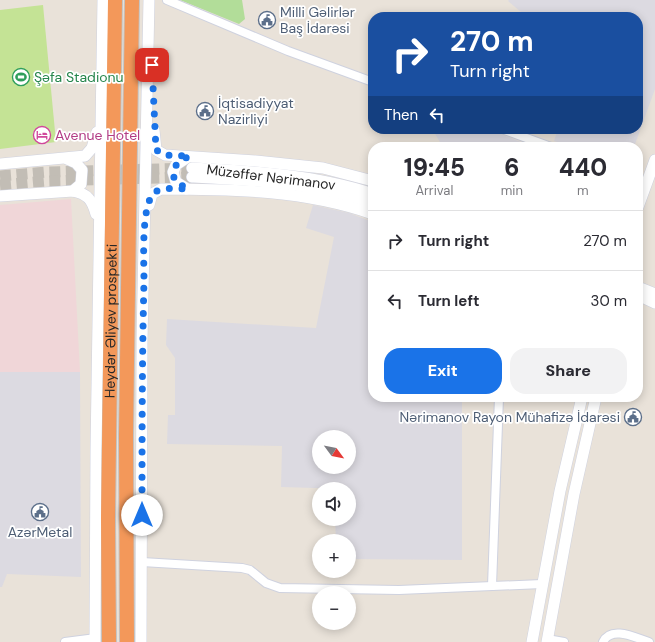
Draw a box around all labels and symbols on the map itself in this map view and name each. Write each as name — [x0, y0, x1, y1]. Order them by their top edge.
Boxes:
place label: Milli Gəlirlər Baş İdarəsi — [280, 3, 355, 37]
public building icon: Milli Gəlirlər Baş İdarəsi — [257, 10, 277, 30]
pin — [135, 48, 169, 82]
sports icon: Şəfa Stadionu — [11, 67, 31, 87]
place label: Şəfa Stadionu — [34, 68, 124, 86]
place label: İqtisadiyyat Nazirliyi — [218, 94, 294, 128]
public building icon: İqtisadiyyat Nazirliyi — [195, 101, 215, 121]
hotel icon: Avenue Hotel — [32, 125, 52, 145]
place label: Avenue Hotel — [55, 126, 140, 144]
street label: Müzəffər Nərimanov — [205, 160, 337, 194]
street label: Heydər Əliyev prospekti — [101, 244, 121, 398]
public building icon: Nərimanov Rayon Mühafizə İdarəsi — [623, 407, 643, 427]
place label: Nərimanov Rayon Mühafizə İdarəsi — [400, 408, 620, 426]
north arrow — [312, 430, 356, 474]
position arrow — [121, 494, 163, 536]
public building icon: AzərMetal — [30, 502, 50, 522]
place label: AzərMetal — [8, 523, 72, 541]

